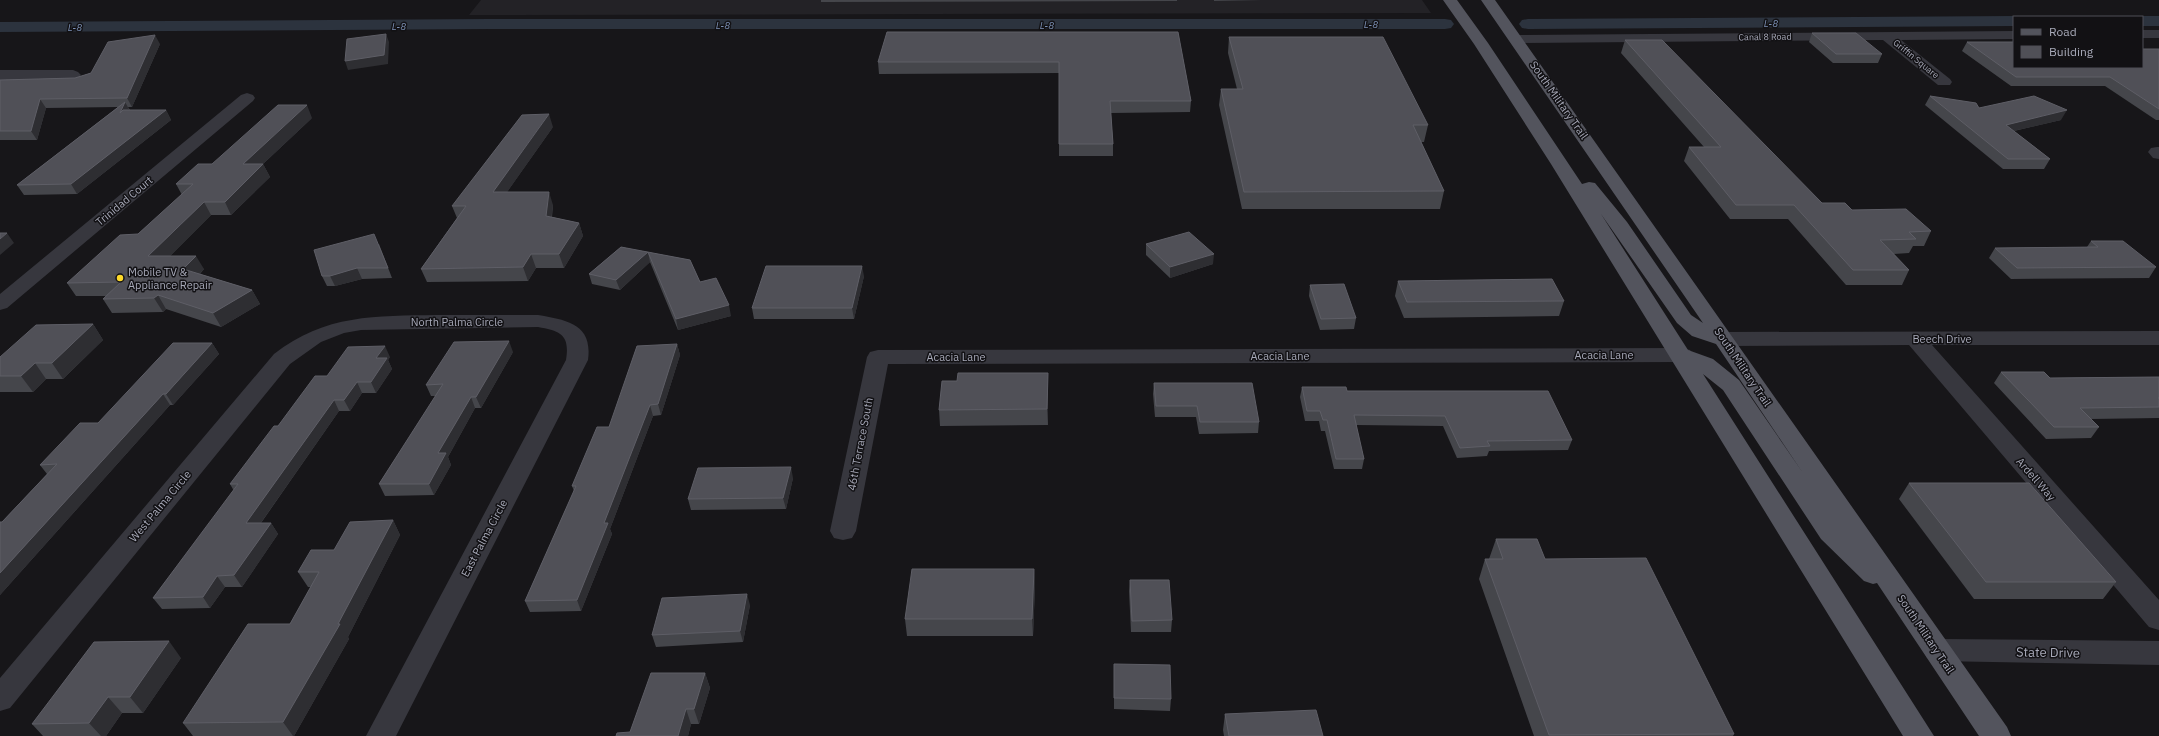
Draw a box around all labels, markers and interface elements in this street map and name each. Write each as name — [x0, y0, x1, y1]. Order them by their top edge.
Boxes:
legend — [2013, 16, 2143, 68]
water label: L-8 — [1764, 17, 1778, 30]
water label: L-8 — [1364, 18, 1378, 31]
water label: L-8 — [716, 19, 730, 32]
water label: L-8 — [1040, 19, 1054, 32]
water label: L-8 — [392, 20, 406, 33]
water label: L-8 — [68, 21, 82, 34]
text: Road — [2049, 24, 2077, 39]
street label: Canal 8 Road — [1738, 31, 1792, 42]
street label: Griffin Square — [1891, 37, 1941, 80]
text: Building — [2049, 44, 2094, 59]
street label: South Military Trail — [1527, 58, 1591, 142]
street label: Trinidad Court — [93, 173, 155, 229]
place label: Mobile TV & Appliance Repair — [128, 265, 212, 292]
marker: Mobile TV & Appliance Repair — [115, 273, 125, 283]
street label: North Palma Circle — [411, 315, 503, 329]
street label: South Military Trail — [1711, 325, 1775, 409]
street label: Beech Drive — [1912, 332, 1972, 346]
street label: Acacia Lane — [1575, 348, 1633, 362]
street label: Acacia Lane — [1251, 349, 1309, 363]
street label: Acacia Lane — [927, 350, 985, 364]
street label: 46th Terrace South — [844, 396, 876, 492]
street label: Ardell Way — [2013, 454, 2059, 504]
street label: West Palma Circle — [126, 467, 194, 545]
street label: East Palma Circle — [458, 497, 510, 579]
street label: South Military Trail — [1894, 592, 1958, 676]
street label: State Drive — [2016, 643, 2080, 662]

